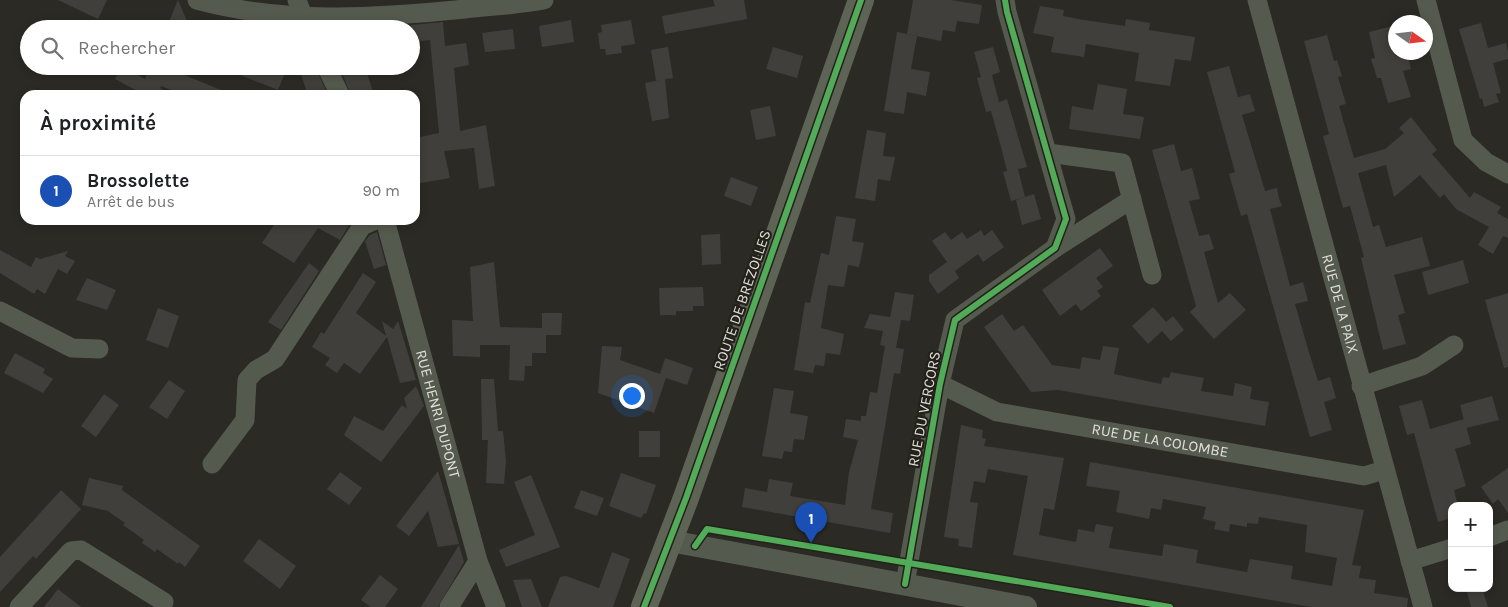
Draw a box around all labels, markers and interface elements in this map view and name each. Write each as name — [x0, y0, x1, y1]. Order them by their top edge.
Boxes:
north arrow — [1388, 15, 1433, 60]
search box — [20, 20, 420, 75]
icon: search — [38, 34, 66, 62]
text: Rechercher — [78, 37, 175, 59]
text: À proximité — [40, 111, 156, 135]
text: Brossolette — [87, 170, 189, 192]
text: 1 — [53, 181, 59, 200]
text: 90 m — [362, 181, 400, 200]
text: Arrêt de bus — [87, 192, 175, 211]
street label: ROUTE DE BREZOLLES — [710, 228, 774, 372]
street label: RUE DE LA PAIX — [1318, 252, 1362, 356]
street label: RUE HENRI DUPONT — [412, 348, 464, 481]
street label: RUE DU VERCORS — [904, 350, 944, 468]
your location — [619, 383, 645, 409]
street label: RUE DE LA COLOMBE — [1090, 420, 1230, 461]
pin: 1 — [795, 502, 827, 543]
map controls — [1448, 502, 1493, 592]
button: + — [1448, 502, 1493, 547]
button: − — [1448, 547, 1493, 592]

